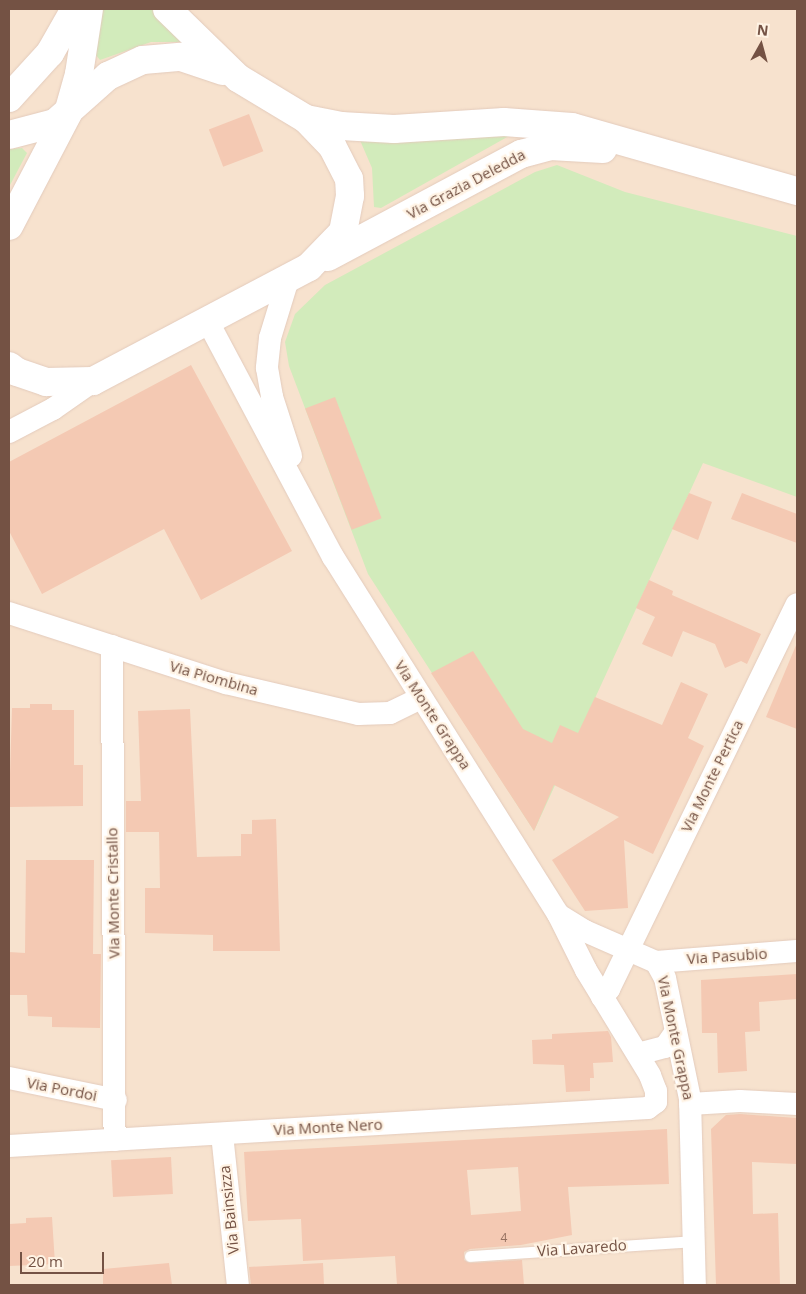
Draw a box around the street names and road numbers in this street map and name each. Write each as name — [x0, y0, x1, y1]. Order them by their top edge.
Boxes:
street label: Via Grazia Deledda — [404, 145, 528, 223]
street label: Via Piombina — [168, 657, 260, 699]
street label: Via Monte Grappa — [391, 657, 475, 773]
street label: Via Monte Pertica — [677, 717, 747, 835]
street label: Via Monte Cristallo — [103, 827, 123, 959]
street label: Via Pasubio — [686, 944, 768, 968]
street label: Via Monte Grappa — [654, 974, 698, 1102]
street label: Via Pordoi — [25, 1073, 99, 1105]
street label: Via Monte Nero — [273, 1115, 383, 1139]
street label: Via Bainsizza — [215, 1165, 243, 1255]
street label: Via Lavaredo — [537, 1236, 627, 1260]

